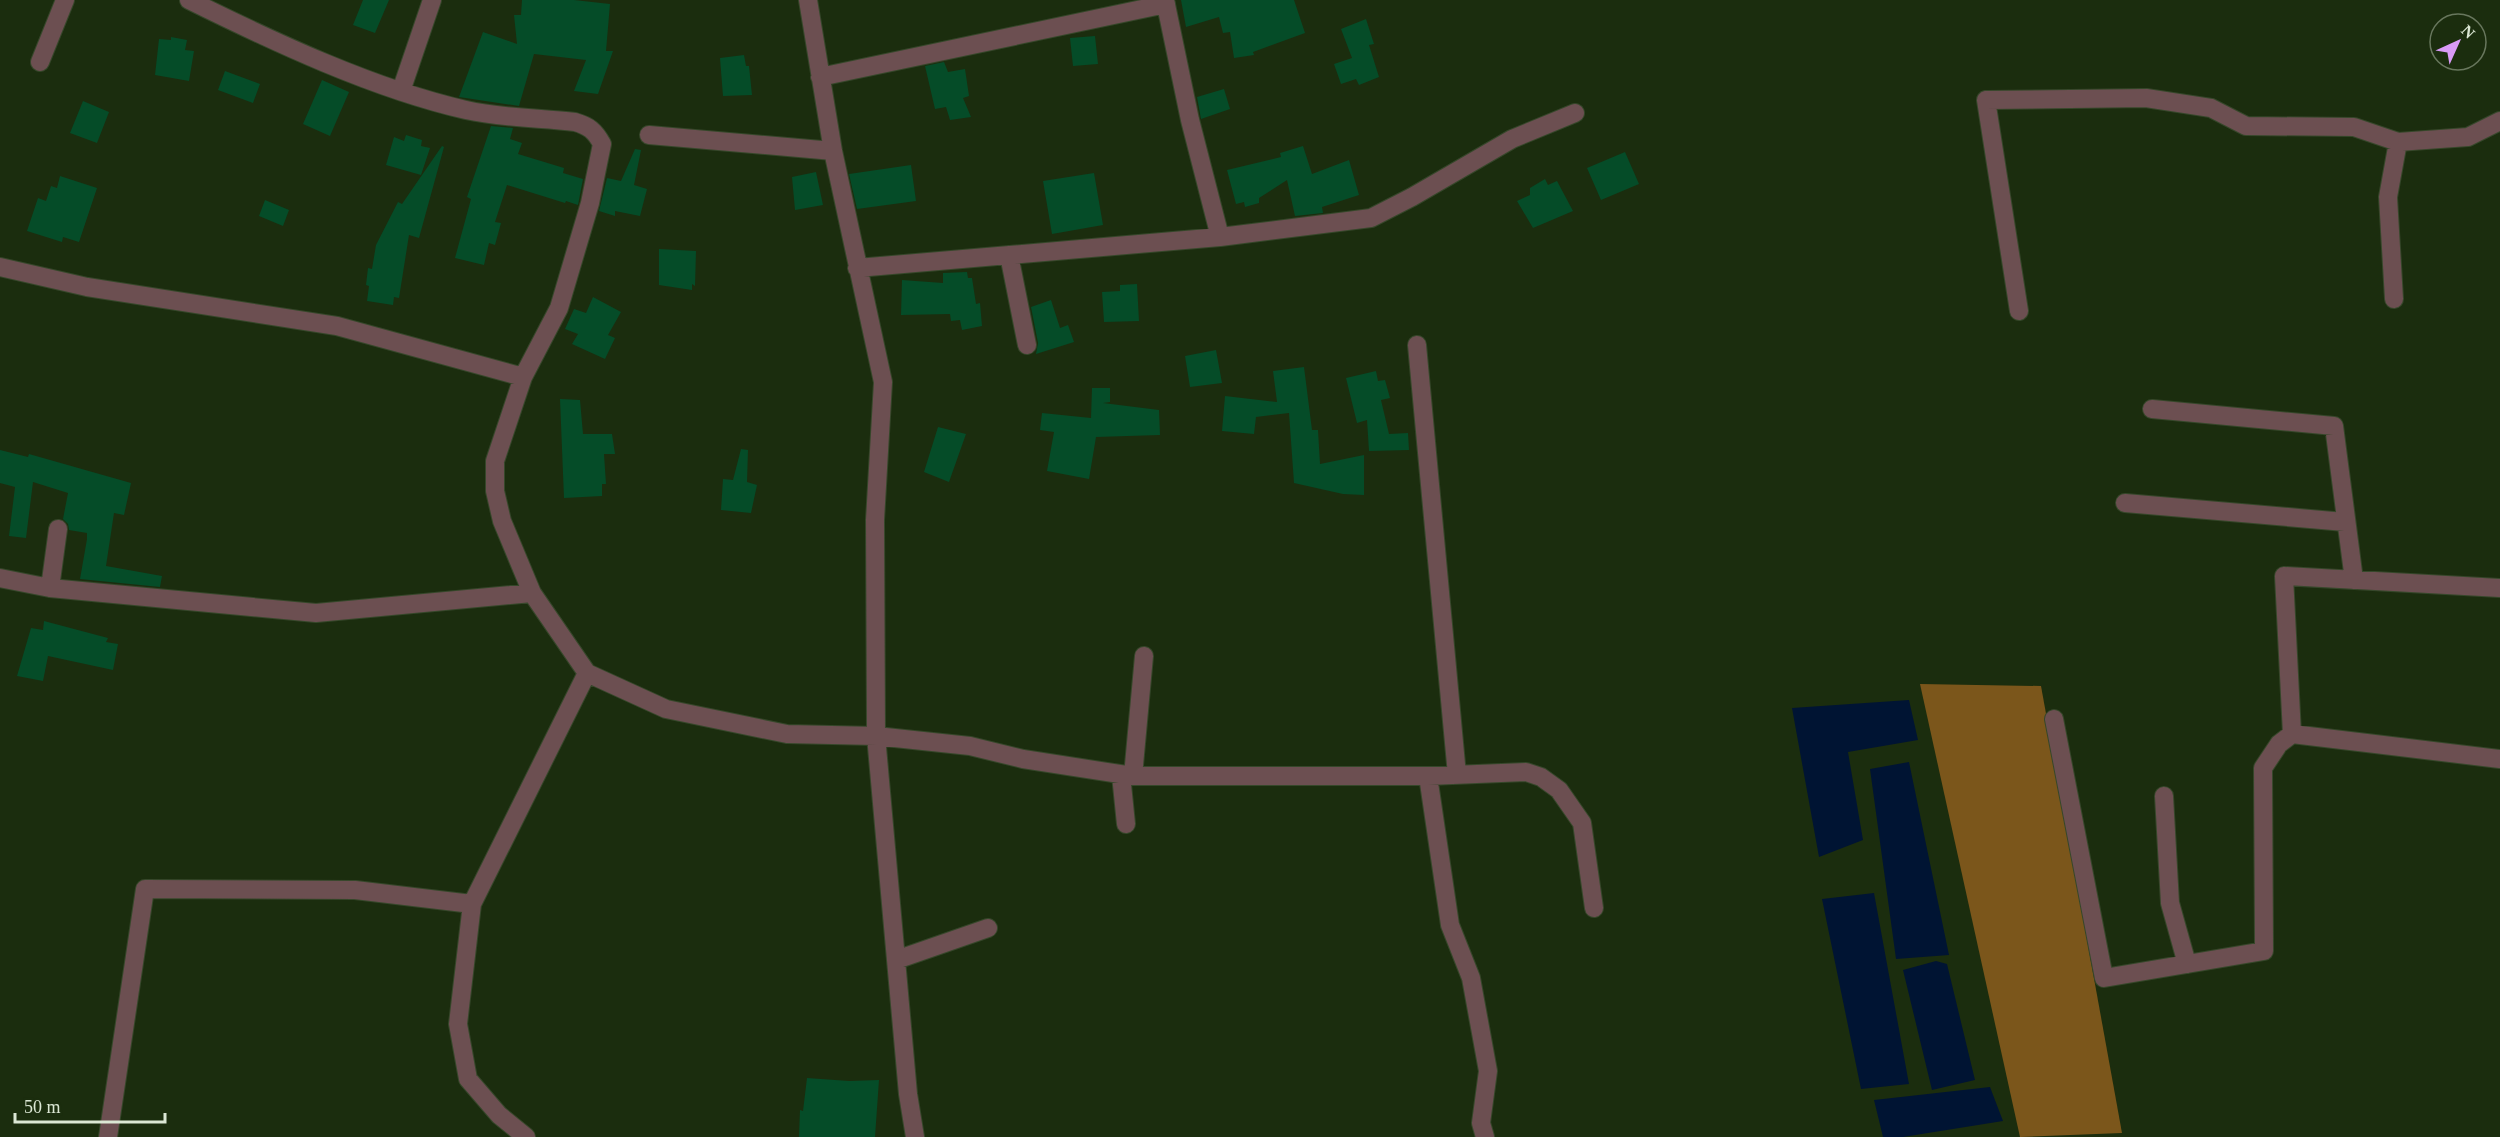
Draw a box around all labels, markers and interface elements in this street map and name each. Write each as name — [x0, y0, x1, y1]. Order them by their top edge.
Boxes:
north arrow — [2428, 12, 2488, 72]
text: N — [2458, 22, 2479, 42]
scale bar — [15, 1086, 165, 1124]
text: 50 m — [24, 1097, 61, 1117]

